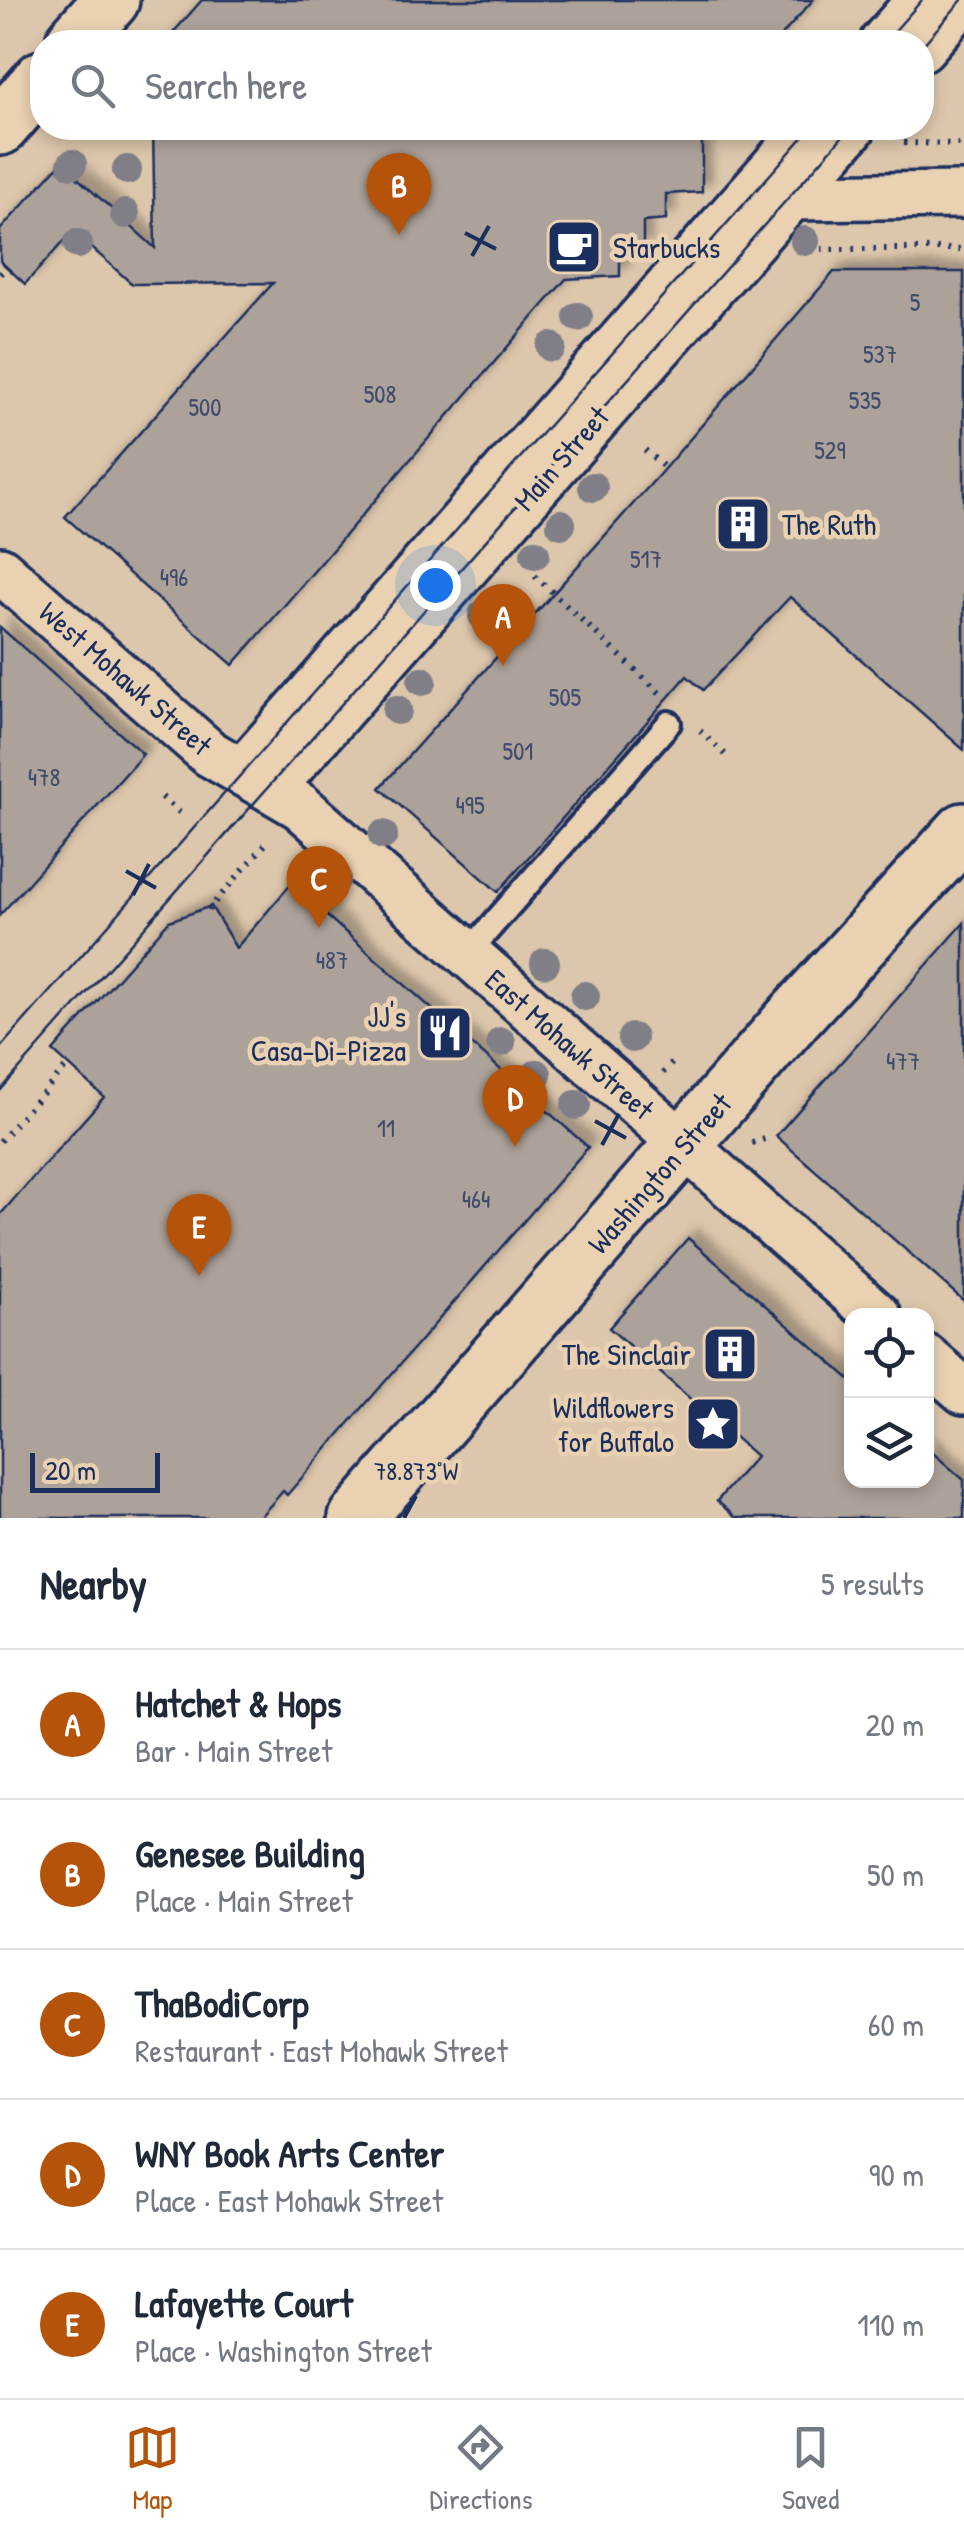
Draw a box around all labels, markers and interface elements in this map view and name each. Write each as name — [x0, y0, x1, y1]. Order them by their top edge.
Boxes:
search box — [30, 30, 934, 140]
icon: search — [65, 58, 120, 113]
text: Search here — [145, 59, 307, 111]
pin: B — [366, 152, 432, 235]
cafe icon: Starbucks — [544, 217, 604, 277]
place label: Starbucks — [613, 227, 720, 267]
house number: 5 — [910, 285, 921, 319]
house number: 537 — [863, 337, 897, 371]
house number: 508 — [364, 377, 396, 411]
house number: 535 — [849, 383, 882, 417]
house number: 500 — [189, 390, 221, 424]
street label: Main Street — [504, 397, 618, 519]
house number: 529 — [814, 433, 846, 467]
building icon: The Ruth — [713, 494, 773, 554]
place label: The Ruth — [782, 504, 876, 544]
house number: 517 — [630, 542, 662, 576]
house number: 496 — [160, 560, 188, 594]
your location — [410, 560, 461, 611]
pin: A — [470, 584, 536, 666]
street label: West Mohawk Street — [31, 592, 221, 765]
house number: 505 — [549, 680, 582, 714]
house number: 501 — [503, 734, 533, 768]
house number: 478 — [28, 760, 60, 794]
house number: 495 — [455, 788, 485, 822]
pin: C — [286, 846, 352, 928]
house number: 487 — [316, 943, 348, 977]
street label: East Mohawk Street — [477, 960, 663, 1129]
place label: JJ's Casa-Di-Pizza — [251, 996, 406, 1070]
restaurant icon: JJ's Casa-Di-Pizza — [415, 1003, 475, 1063]
house number: 477 — [886, 1044, 920, 1078]
pin: D — [482, 1064, 548, 1147]
street label: Washington Street — [578, 1084, 740, 1262]
house number: 11 — [377, 1111, 395, 1145]
house number: 464 — [462, 1182, 490, 1216]
pin: E — [166, 1194, 232, 1276]
map controls — [844, 1308, 934, 1488]
button: locate — [844, 1308, 934, 1398]
building icon: The Sinclair — [700, 1324, 760, 1384]
place label: The Sinclair — [562, 1334, 691, 1374]
place label: Wildflowers for Buffalo — [553, 1387, 674, 1461]
place icon: Wildflowers for Buffalo — [683, 1394, 743, 1454]
button: layers — [844, 1398, 934, 1488]
scale bar — [30, 1448, 160, 1492]
text: 20 m — [45, 1451, 96, 1489]
text: 78.873°W — [374, 1454, 459, 1488]
text: Nearby — [40, 1555, 147, 1612]
text: 5 results — [821, 1562, 924, 1605]
text: Hatchet & Hops — [135, 1677, 341, 1729]
text: A — [65, 1703, 80, 1746]
text: 20 m — [866, 1703, 924, 1746]
text: Bar · Main Street — [135, 1729, 332, 1772]
text: Genesee Building — [135, 1827, 365, 1879]
text: B — [64, 1853, 81, 1896]
text: 50 m — [867, 1853, 924, 1896]
text: Place · Main Street — [135, 1879, 353, 1922]
text: ThaBodiCorp — [135, 1977, 309, 2029]
text: C — [64, 2003, 81, 2046]
text: 60 m — [868, 2003, 924, 2046]
text: Restaurant · East Mohawk Street — [135, 2029, 508, 2072]
text: WNY Book Arts Center — [135, 2127, 444, 2179]
text: D — [65, 2153, 80, 2196]
text: 90 m — [869, 2153, 924, 2196]
text: Place · East Mohawk Street — [135, 2179, 443, 2222]
text: Lafayette Court — [135, 2277, 353, 2329]
text: E — [65, 2303, 80, 2346]
text: 110 m — [857, 2303, 924, 2346]
text: Place · Washington Street — [135, 2329, 432, 2372]
tab: Map — [125, 2420, 180, 2518]
tab: Directions — [429, 2420, 532, 2518]
tab: Saved — [782, 2420, 839, 2518]

